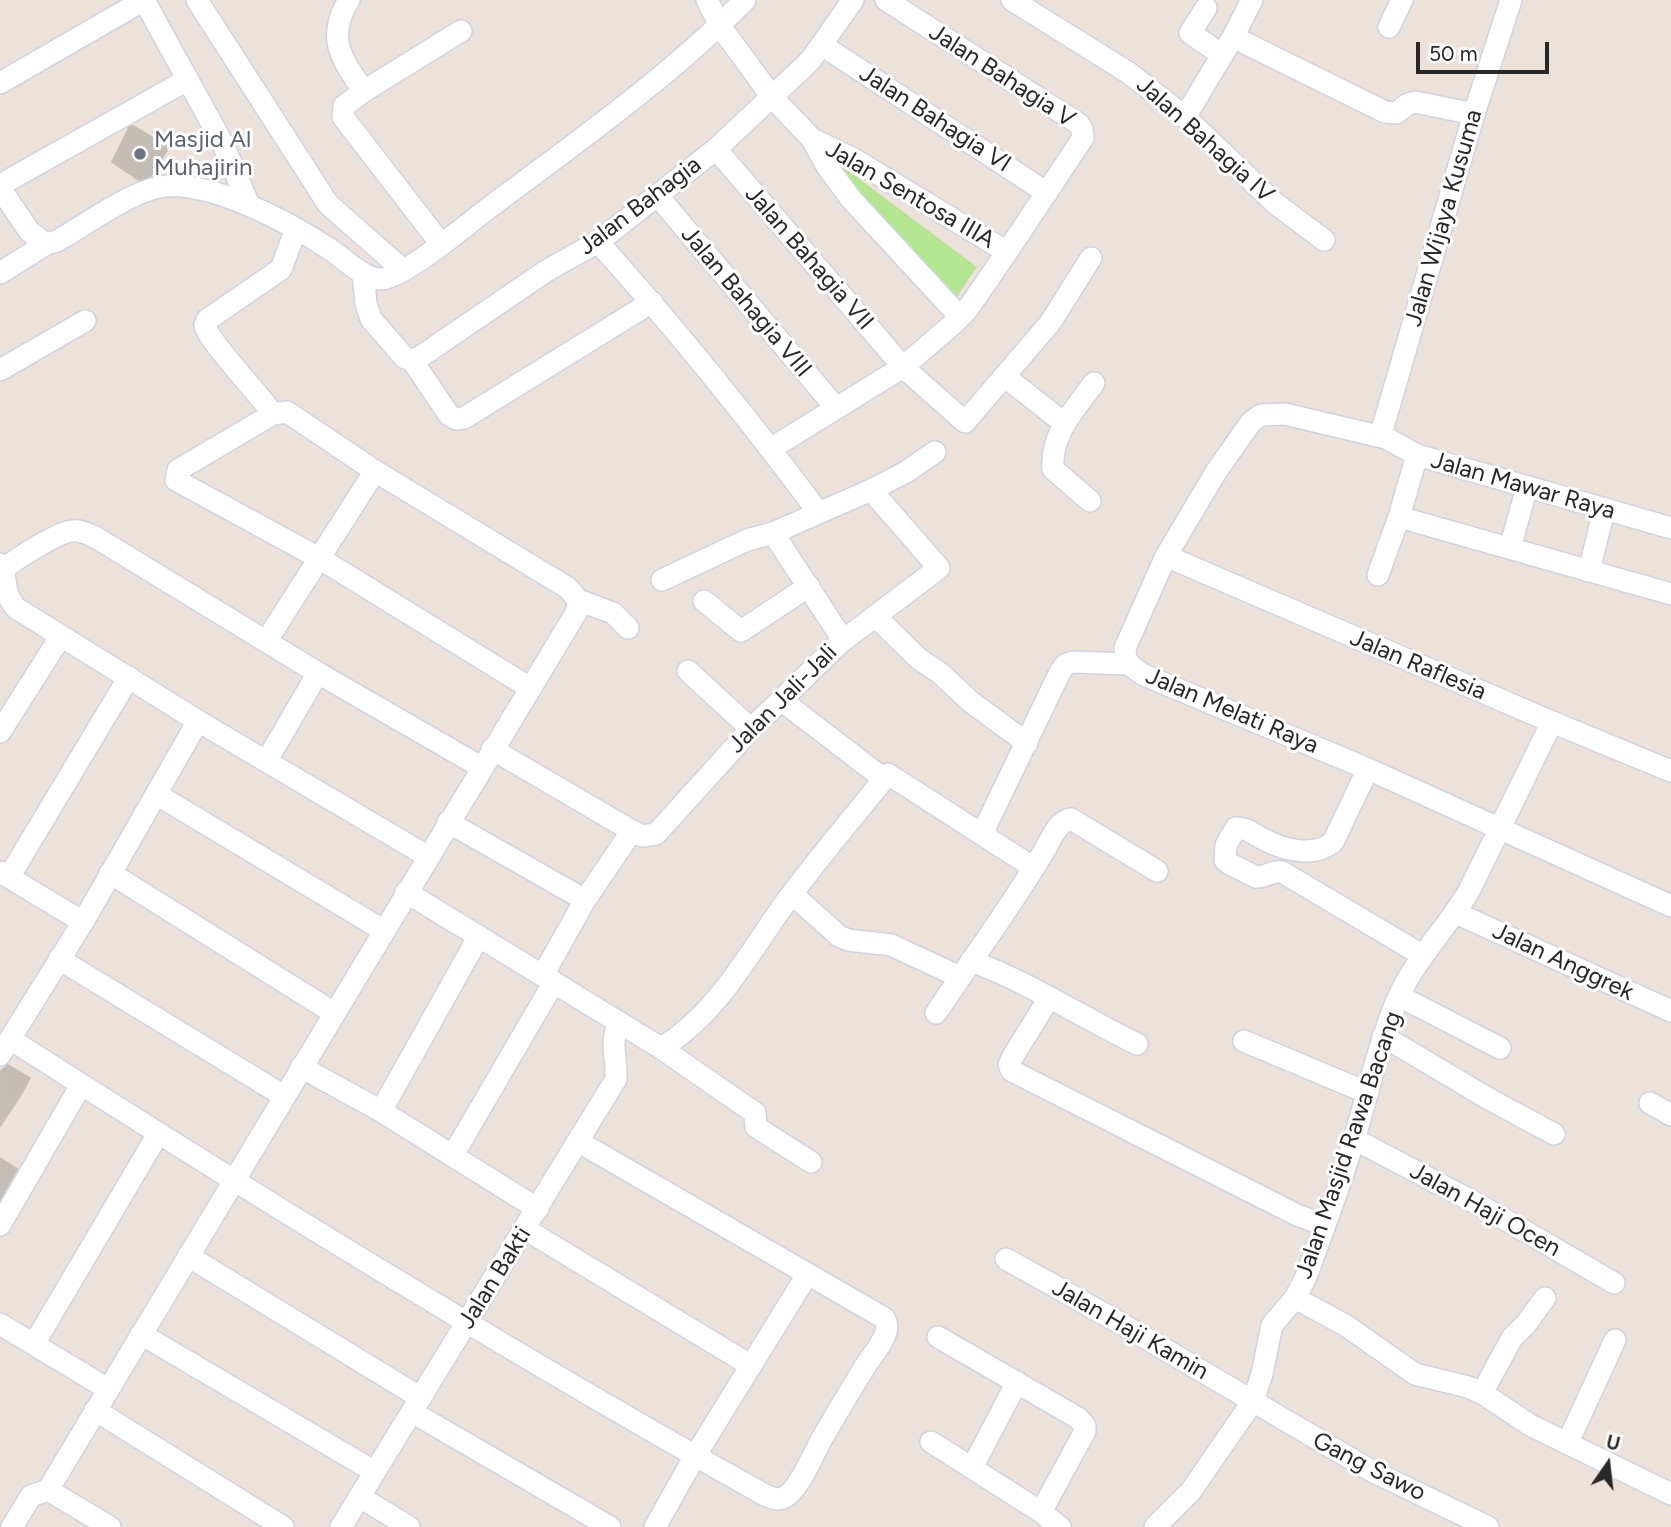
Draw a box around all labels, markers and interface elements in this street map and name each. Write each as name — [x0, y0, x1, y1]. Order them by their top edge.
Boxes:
street label: Jalan Bahagia V — [924, 18, 1080, 134]
scale bar — [1419, 28, 1552, 72]
text: 50 m — [1429, 41, 1478, 66]
street label: Jalan Bahagia VI — [854, 59, 1016, 179]
street label: Jalan Bahagia IV — [1130, 71, 1280, 209]
street label: Jalan Wijaya Kusuma — [1399, 106, 1489, 330]
place label: Masjid Al Muhajirin — [154, 126, 252, 182]
street label: Jalan Sentosa IIIA — [820, 135, 1000, 255]
marker: Masjid Al Muhajirin — [132, 146, 148, 162]
street label: Jalan Bahagia — [573, 151, 707, 261]
street label: Jalan Bahagia VII — [739, 180, 879, 336]
street label: Jalan Bahagia VIII — [675, 221, 817, 383]
street label: Jalan Mawar Raya — [1428, 446, 1618, 526]
street label: Jalan Raflesia — [1346, 623, 1490, 707]
street label: Jalan Jali-Jali — [722, 638, 844, 760]
street label: Jalan Melati Raya — [1141, 662, 1323, 760]
street label: Jalan Anggrek — [1488, 917, 1638, 1007]
street label: Jalan Masjid Rawa Bacang — [1290, 1008, 1408, 1282]
street label: Jalan Haji Ocen — [1405, 1157, 1565, 1263]
street label: Jalan Bakti — [452, 1222, 538, 1334]
street label: Jalan Haji Kamin — [1047, 1274, 1213, 1386]
street label: Gang Sawo — [1308, 1426, 1430, 1508]
north arrow — [1573, 1429, 1643, 1499]
text: U — [1604, 1430, 1622, 1456]

